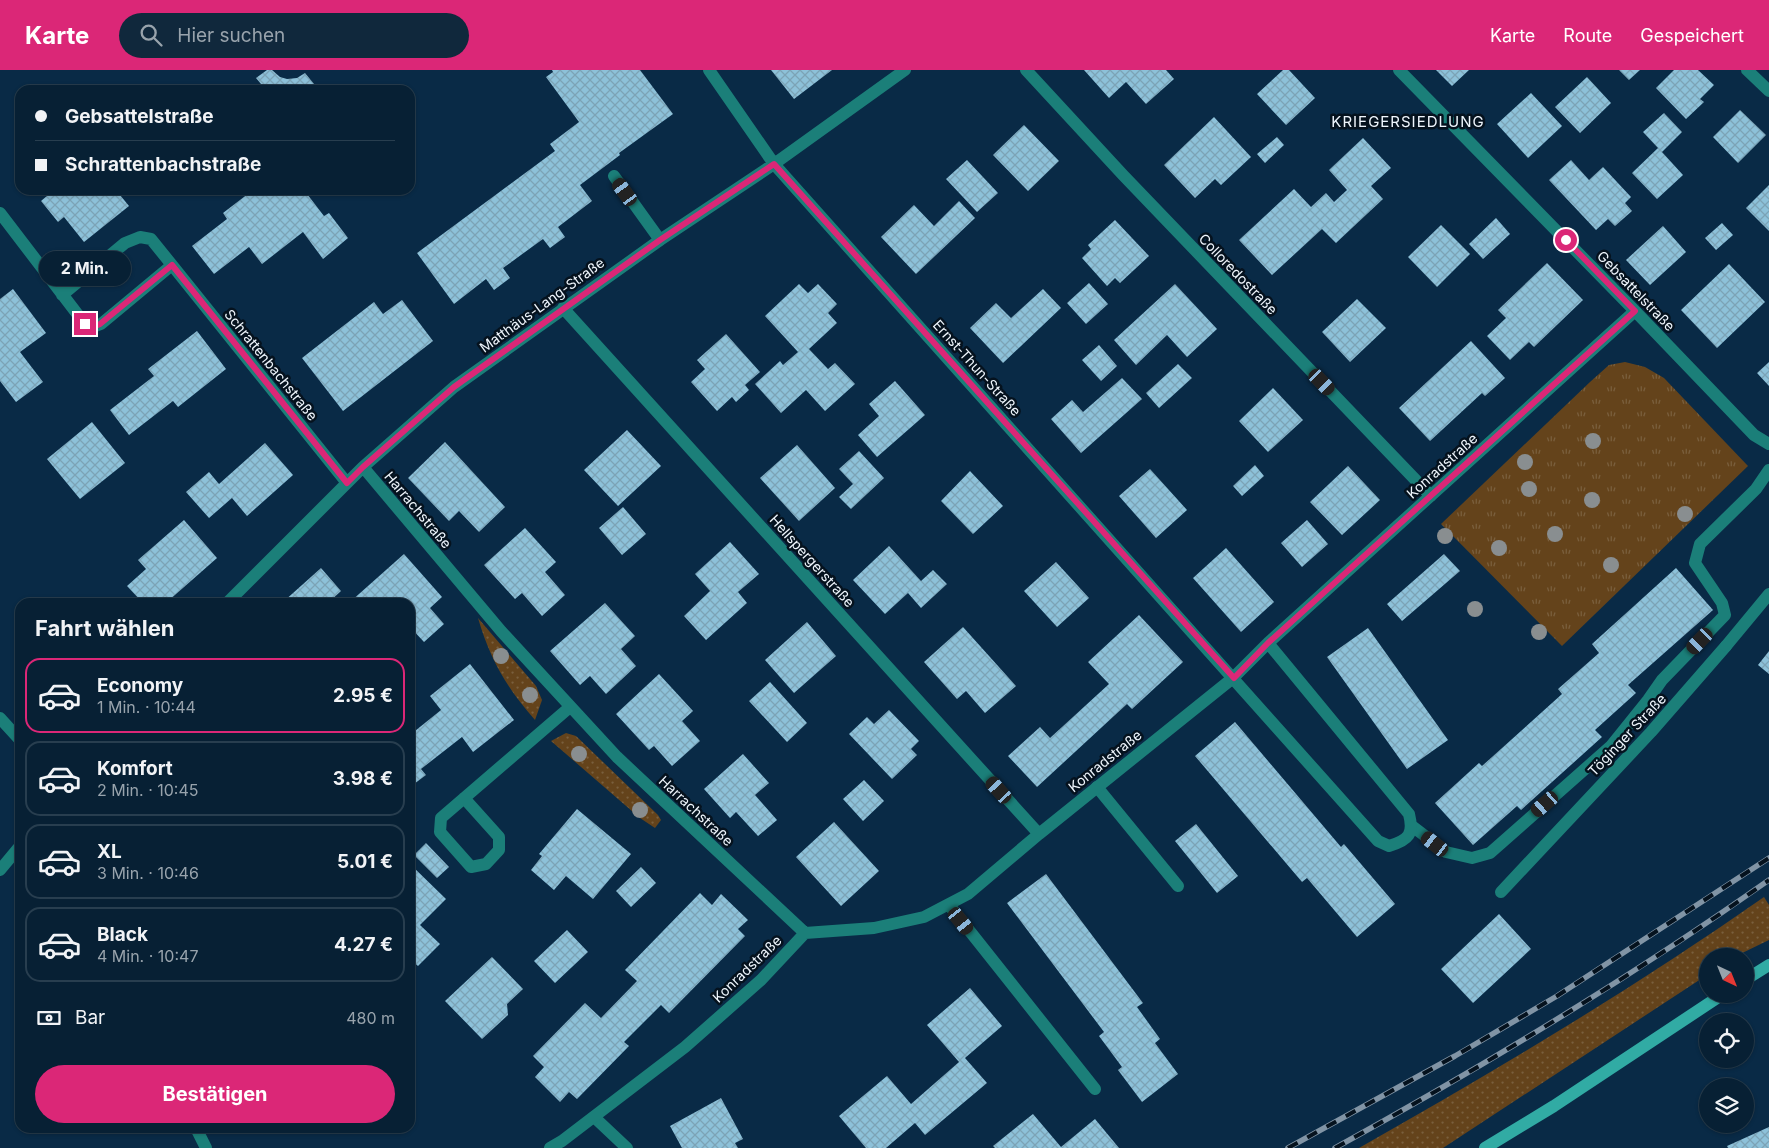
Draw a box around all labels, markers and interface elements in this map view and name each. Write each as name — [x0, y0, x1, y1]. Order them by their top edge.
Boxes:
search box — [119, 13, 469, 58]
text: Karte — [25, 21, 89, 50]
icon: search — [137, 21, 165, 49]
text: Hier suchen — [177, 24, 285, 47]
text: Karte — [1490, 25, 1535, 46]
text: Route — [1563, 25, 1612, 46]
text: Gespeichert — [1640, 25, 1744, 46]
text: Gebsattelstraße — [65, 105, 214, 128]
district label: KRIEGERSIEDLUNG — [1331, 112, 1485, 131]
text: Schrattenbachstraße — [65, 153, 261, 176]
car — [610, 175, 639, 209]
route start — [1555, 229, 1577, 251]
street label: Colloredostraße — [1195, 230, 1281, 318]
street label: Gebsattelstraße — [1594, 247, 1679, 334]
callout: 2 Min. — [39, 252, 131, 286]
street label: Matthäus-Lang-Straße — [476, 254, 607, 356]
text: 2 Min. — [61, 258, 109, 278]
street label: Schrattenbachstraße — [221, 306, 321, 424]
route end — [74, 313, 96, 335]
street label: Ernst-Thun-Straße — [930, 316, 1025, 419]
car — [1306, 366, 1337, 398]
street label: Konradstraße — [1403, 429, 1480, 502]
street label: Harrachstraße — [381, 468, 455, 552]
street label: Hellspergerstraße — [766, 511, 858, 610]
text: Fahrt wählen — [35, 615, 175, 641]
car — [1684, 625, 1715, 657]
icon: car — [37, 673, 82, 718]
text: Economy — [97, 674, 183, 697]
text: 2.95 € — [333, 684, 393, 707]
street label: Töginger Straße — [1584, 690, 1669, 779]
text: 1 Min. · 10:44 — [97, 697, 196, 717]
street label: Konradstraße — [1065, 726, 1145, 795]
icon: car — [37, 756, 82, 801]
text: Komfort — [97, 757, 173, 780]
text: 3.98 € — [333, 767, 393, 790]
street label: Harrachstraße — [656, 772, 737, 849]
car — [983, 774, 1014, 806]
text: 2 Min. · 10:45 — [97, 780, 199, 800]
car — [1528, 788, 1561, 820]
car — [1418, 829, 1451, 859]
icon: car — [37, 839, 82, 884]
text: XL — [97, 840, 122, 863]
text: 5.01 € — [337, 850, 393, 873]
text: 3 Min. · 10:46 — [97, 863, 199, 883]
car — [945, 905, 976, 937]
icon: car — [37, 922, 82, 967]
text: Black — [97, 923, 148, 946]
street label: Konradstraße — [709, 932, 785, 1006]
text: 4.27 € — [334, 933, 393, 956]
text: 4 Min. · 10:47 — [97, 946, 198, 966]
north arrow — [1699, 948, 1754, 1002]
map controls — [1699, 948, 1754, 1133]
icon: cash — [35, 1004, 63, 1032]
text: Bar — [75, 1006, 105, 1029]
text: 480 m — [346, 1008, 395, 1028]
button: locate — [1699, 1013, 1754, 1068]
button: Bestätigen — [35, 1065, 395, 1123]
button: layers — [1699, 1078, 1754, 1133]

